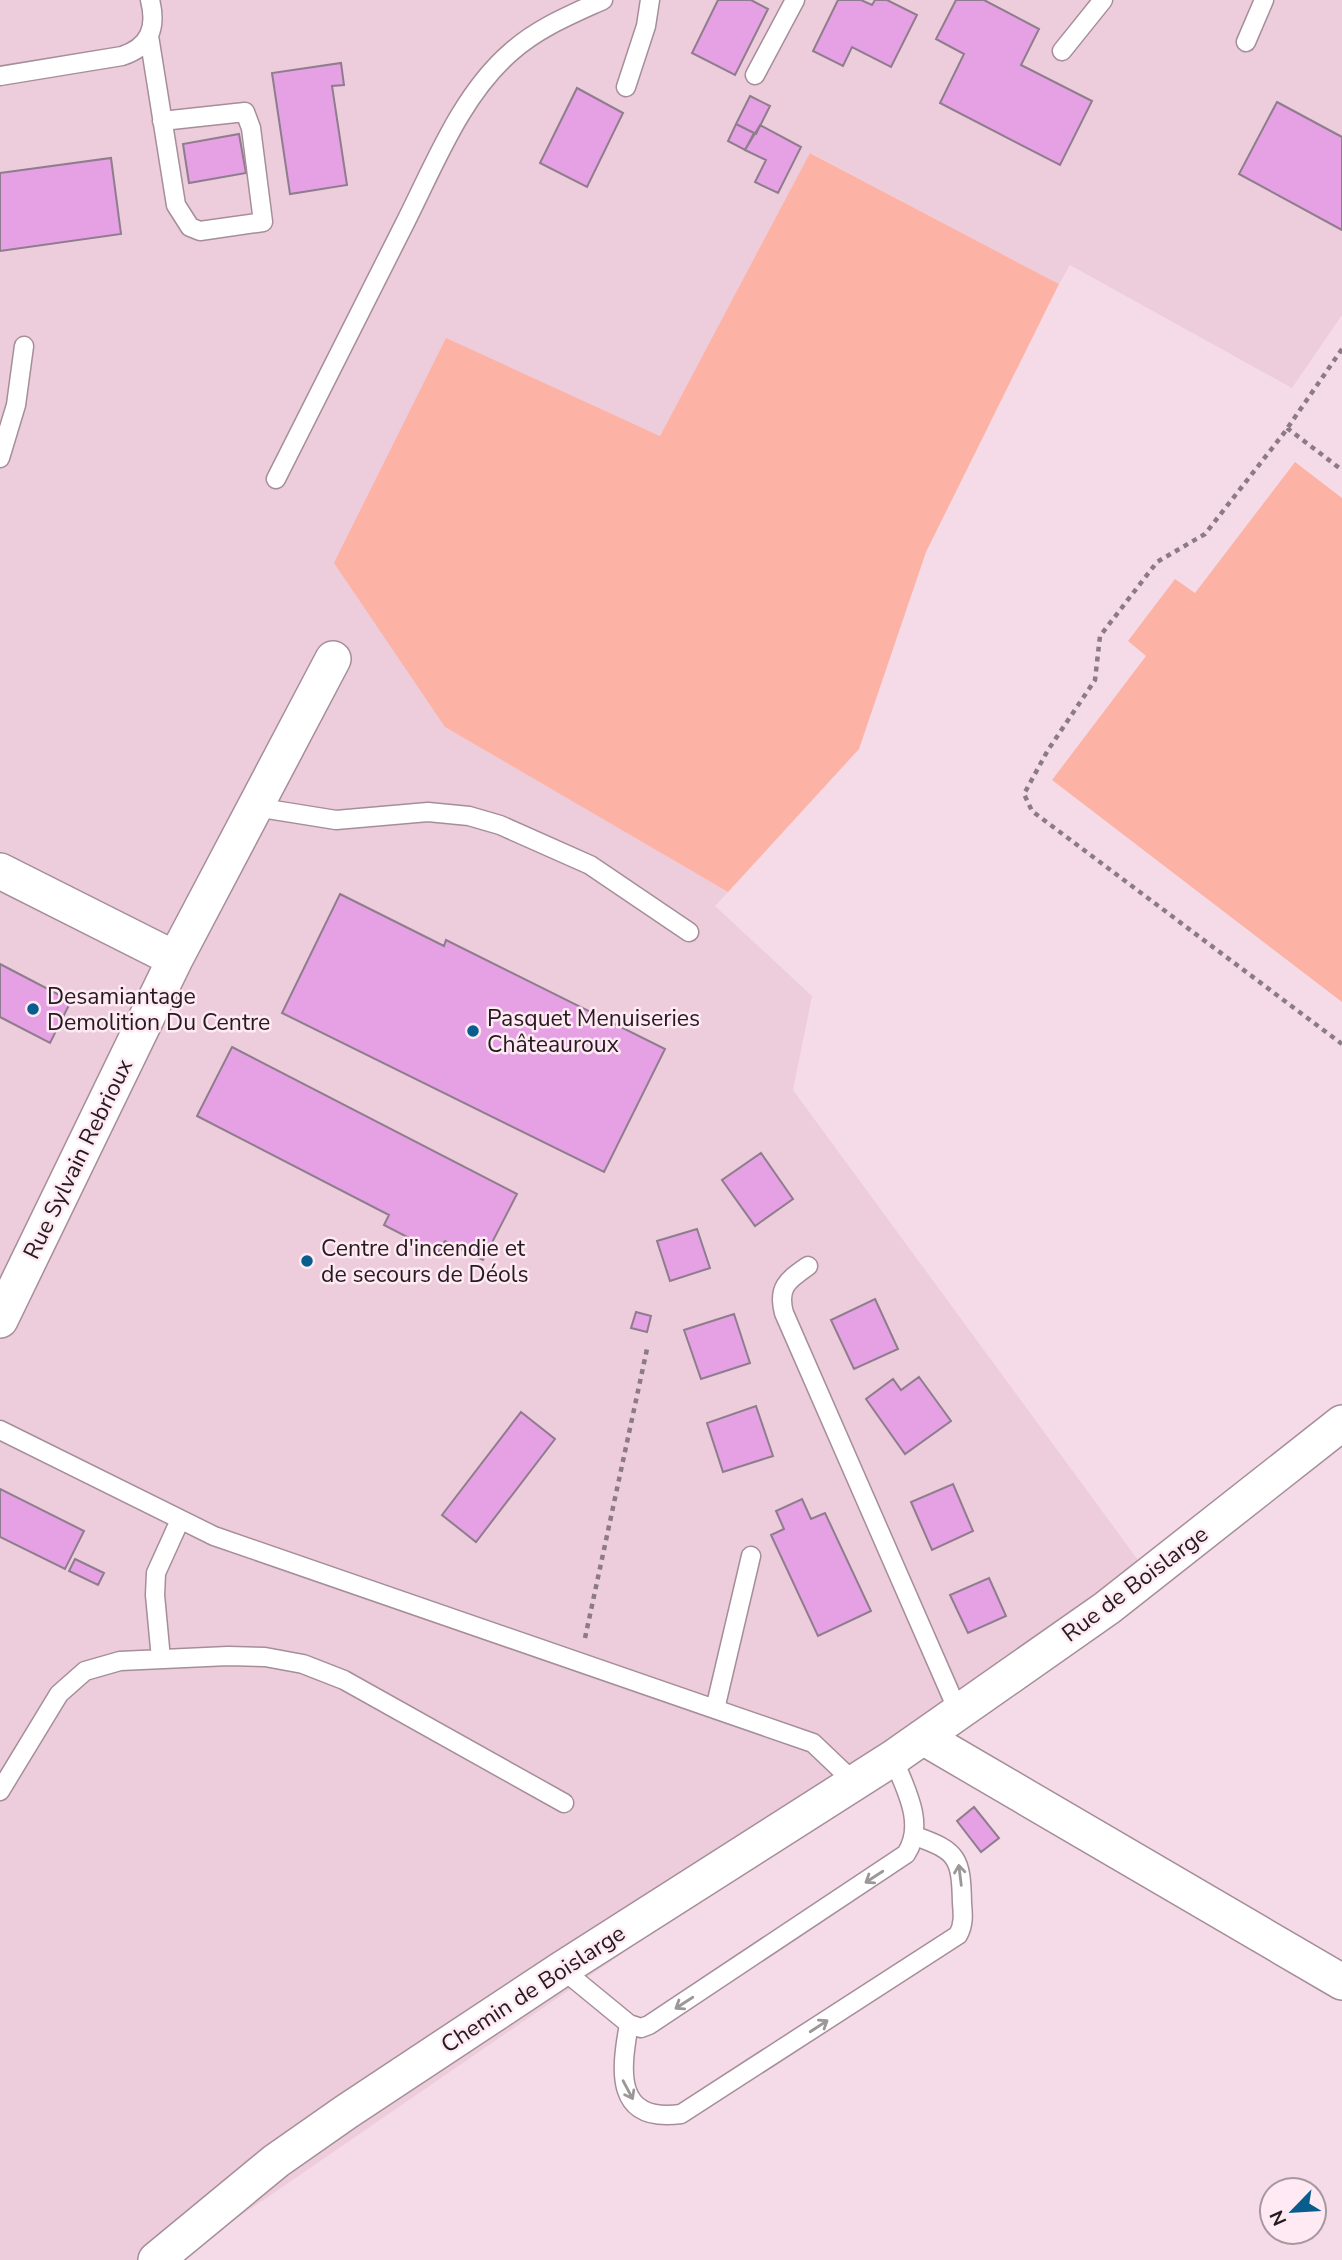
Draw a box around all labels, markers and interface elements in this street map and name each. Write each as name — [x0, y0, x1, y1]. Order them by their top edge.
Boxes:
place label: Desamiantage Demolition Du Centre — [47, 981, 270, 1038]
marker: Desamiantage Demolition Du Centre — [25, 1001, 41, 1017]
place label: Pasquet Menuiseries Châteauroux — [487, 1003, 700, 1060]
marker: Pasquet Menuiseries Châteauroux — [465, 1023, 481, 1039]
street label: Rue Sylvain Rebrioux — [16, 1054, 140, 1264]
place label: Centre d'incendie et de secours de Déols — [321, 1233, 528, 1290]
marker: Centre d'incendie et de secours de Déols — [299, 1253, 315, 1269]
street label: Rue de Boislarge — [1056, 1519, 1214, 1649]
one-way arrow — [954, 1864, 967, 1887]
one-way arrow — [865, 1870, 884, 1885]
street label: Chemin de Boislarge — [435, 1918, 631, 2060]
one-way arrow — [675, 1995, 694, 2010]
one-way arrow — [808, 2019, 828, 2033]
one-way arrow — [621, 2079, 635, 2099]
north arrow — [1258, 2176, 1328, 2246]
text: N — [1264, 2206, 1293, 2230]

